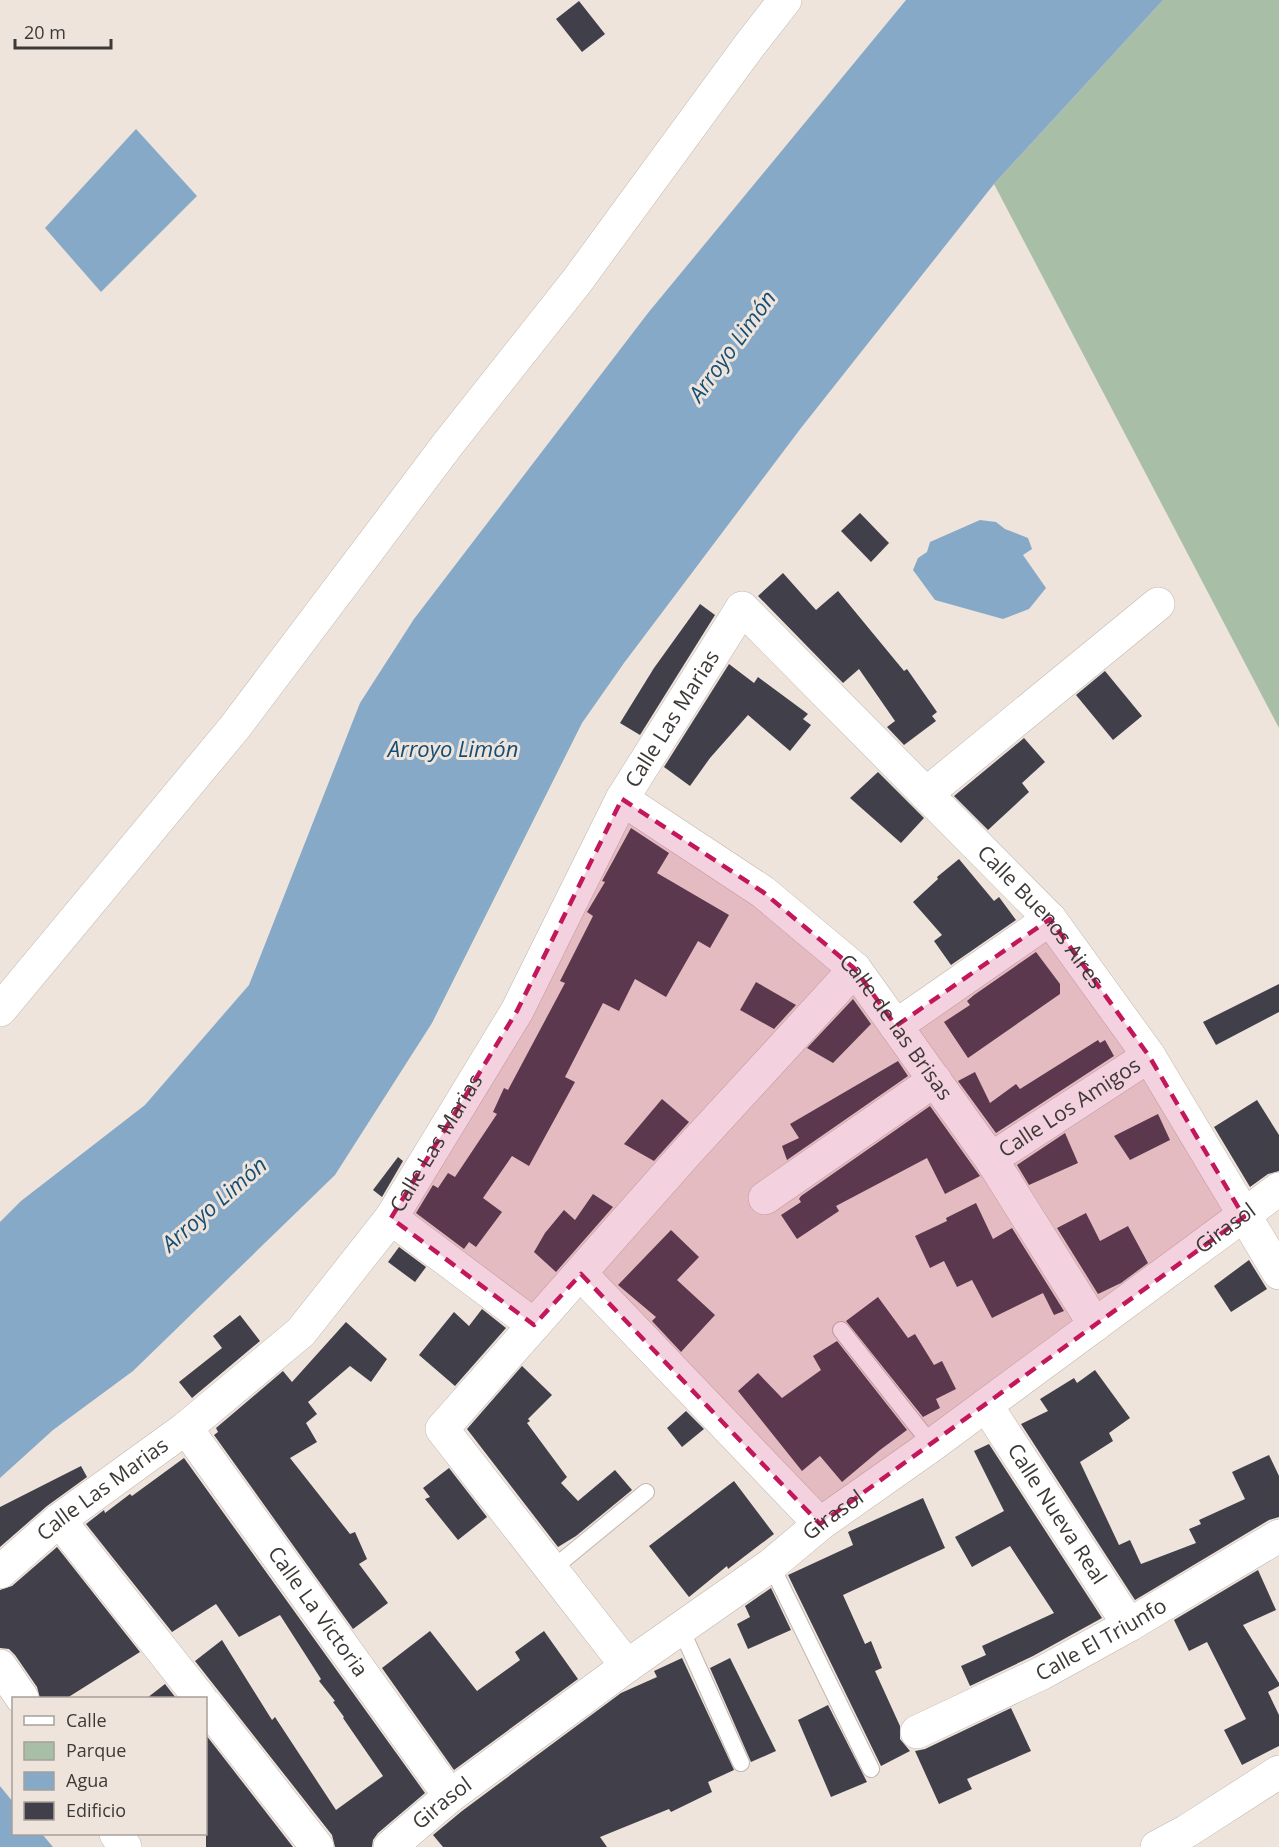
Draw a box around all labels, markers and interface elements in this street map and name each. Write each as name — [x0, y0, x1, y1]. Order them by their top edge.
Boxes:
scale bar — [15, 12, 111, 50]
text: 20 m — [24, 20, 66, 44]
water label: Arroyo Limón — [679, 284, 782, 409]
street label: Calle Las Marias — [618, 644, 725, 792]
water label: Arroyo Limón — [386, 733, 518, 763]
street label: Calle Buenos Aires — [972, 839, 1111, 994]
street label: Calle de las Brisas — [834, 947, 959, 1105]
street label: Calle Los Amigos — [993, 1050, 1146, 1163]
street label: Calle Las Marias — [383, 1068, 488, 1217]
water label: Arroyo Limón — [153, 1149, 272, 1259]
street label: Girasol — [1189, 1196, 1261, 1259]
street label: Calle Las Marias — [30, 1430, 173, 1546]
street label: Calle Nueva Real — [1002, 1438, 1114, 1589]
street label: Girasol — [796, 1483, 869, 1546]
street label: Calle La Victoria — [262, 1540, 375, 1682]
street label: Calle El Triunfo — [1030, 1591, 1171, 1687]
legend — [12, 1697, 207, 1835]
text: Calle — [66, 1708, 107, 1732]
text: Parque — [66, 1738, 126, 1762]
text: Agua — [66, 1768, 108, 1792]
street label: Girasol — [406, 1770, 477, 1835]
text: Edificio — [66, 1798, 126, 1822]

